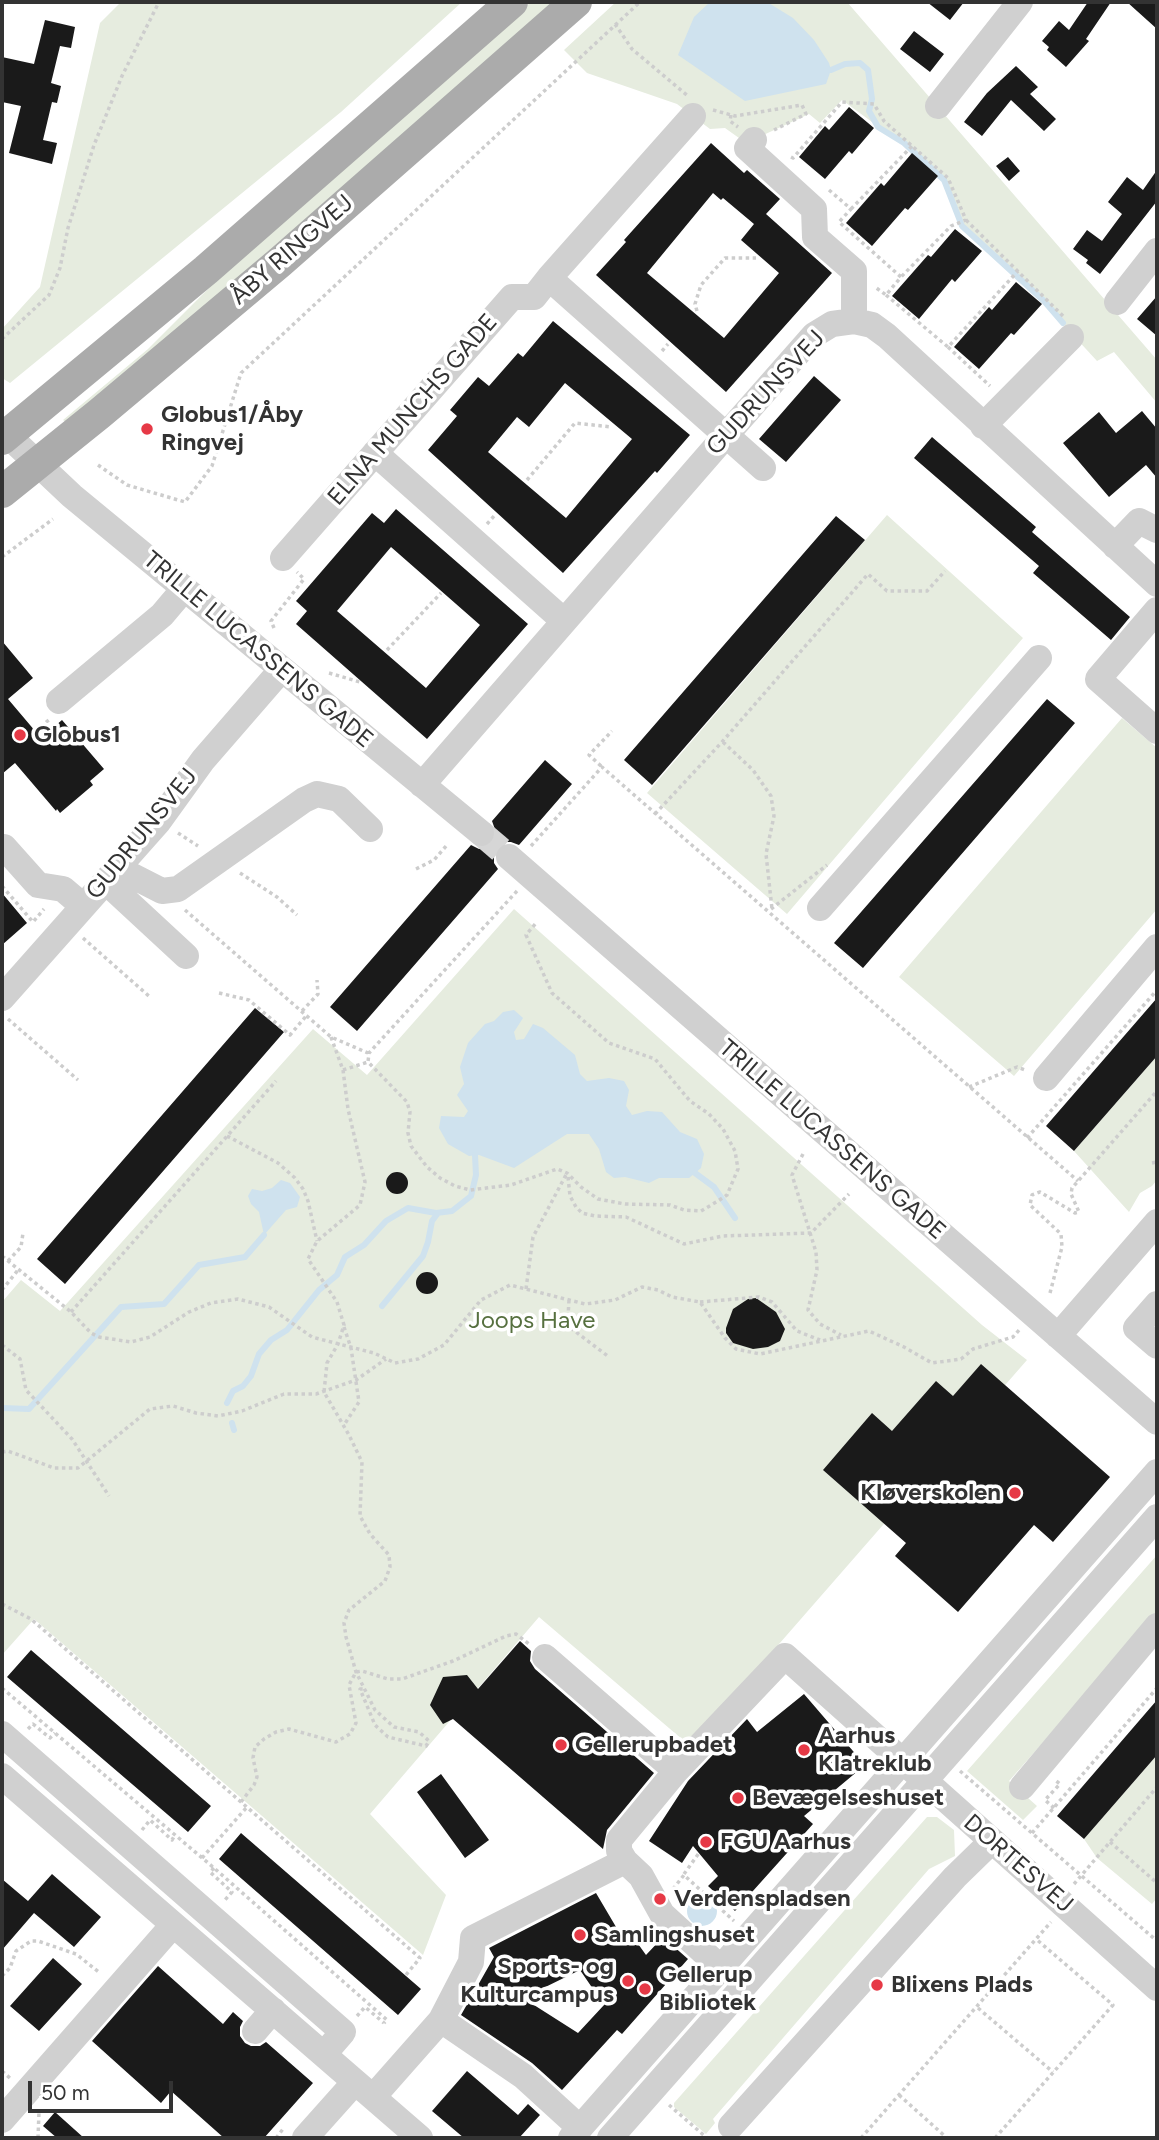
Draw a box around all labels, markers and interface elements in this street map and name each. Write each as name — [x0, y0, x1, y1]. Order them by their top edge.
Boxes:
street label: ÅBY RINGVEJ — [225, 189, 359, 311]
street label: ELNA MUNCHS GADE — [322, 308, 504, 512]
street label: GUDRUNSVEJ — [701, 325, 831, 461]
place label: Globus1/Åby Ringvej — [161, 401, 303, 457]
marker: Globus1/Åby Ringvej — [139, 421, 155, 437]
street label: TRILLE LUCASSENS GADE — [137, 545, 379, 755]
place label: Globus1 — [34, 721, 121, 749]
marker: Globus1 — [12, 727, 28, 743]
street label: GUDRUNSVEJ — [80, 763, 204, 905]
street label: TRILLE LUCASSENS GADE — [713, 1034, 951, 1246]
park label: Joops Have — [469, 1307, 595, 1335]
place label: Kløverskolen — [860, 1479, 1001, 1507]
marker: Kløverskolen — [1007, 1485, 1023, 1501]
place label: Aarhus Klatreklub — [818, 1722, 931, 1778]
place label: Gellerupbadet — [575, 1731, 733, 1759]
marker: Gellerupbadet — [553, 1737, 569, 1753]
marker: Aarhus Klatreklub — [796, 1742, 812, 1758]
place label: Bevægelseshuset — [752, 1784, 944, 1812]
marker: Bevægelseshuset — [730, 1790, 746, 1806]
street label: DORTESVEJ — [957, 1809, 1079, 1919]
place label: FGU Aarhus — [720, 1828, 851, 1856]
marker: FGU Aarhus — [698, 1834, 714, 1850]
place label: Verdenspladsen — [674, 1885, 851, 1913]
marker: Verdenspladsen — [652, 1891, 668, 1907]
place label: Samlingshuset — [594, 1921, 755, 1949]
marker: Samlingshuset — [572, 1927, 588, 1943]
place label: Sports- og Kulturcampus — [460, 1953, 614, 2009]
place label: Gellerup Bibliotek — [659, 1961, 756, 2017]
place label: Blixens Plads — [891, 1971, 1033, 1999]
marker: Sports- og Kulturcampus — [620, 1973, 636, 1989]
marker: Blixens Plads — [869, 1977, 885, 1993]
marker: Gellerup Bibliotek — [637, 1981, 653, 1997]
scale bar — [32, 2066, 177, 2110]
text: 50 m — [41, 2080, 90, 2105]

